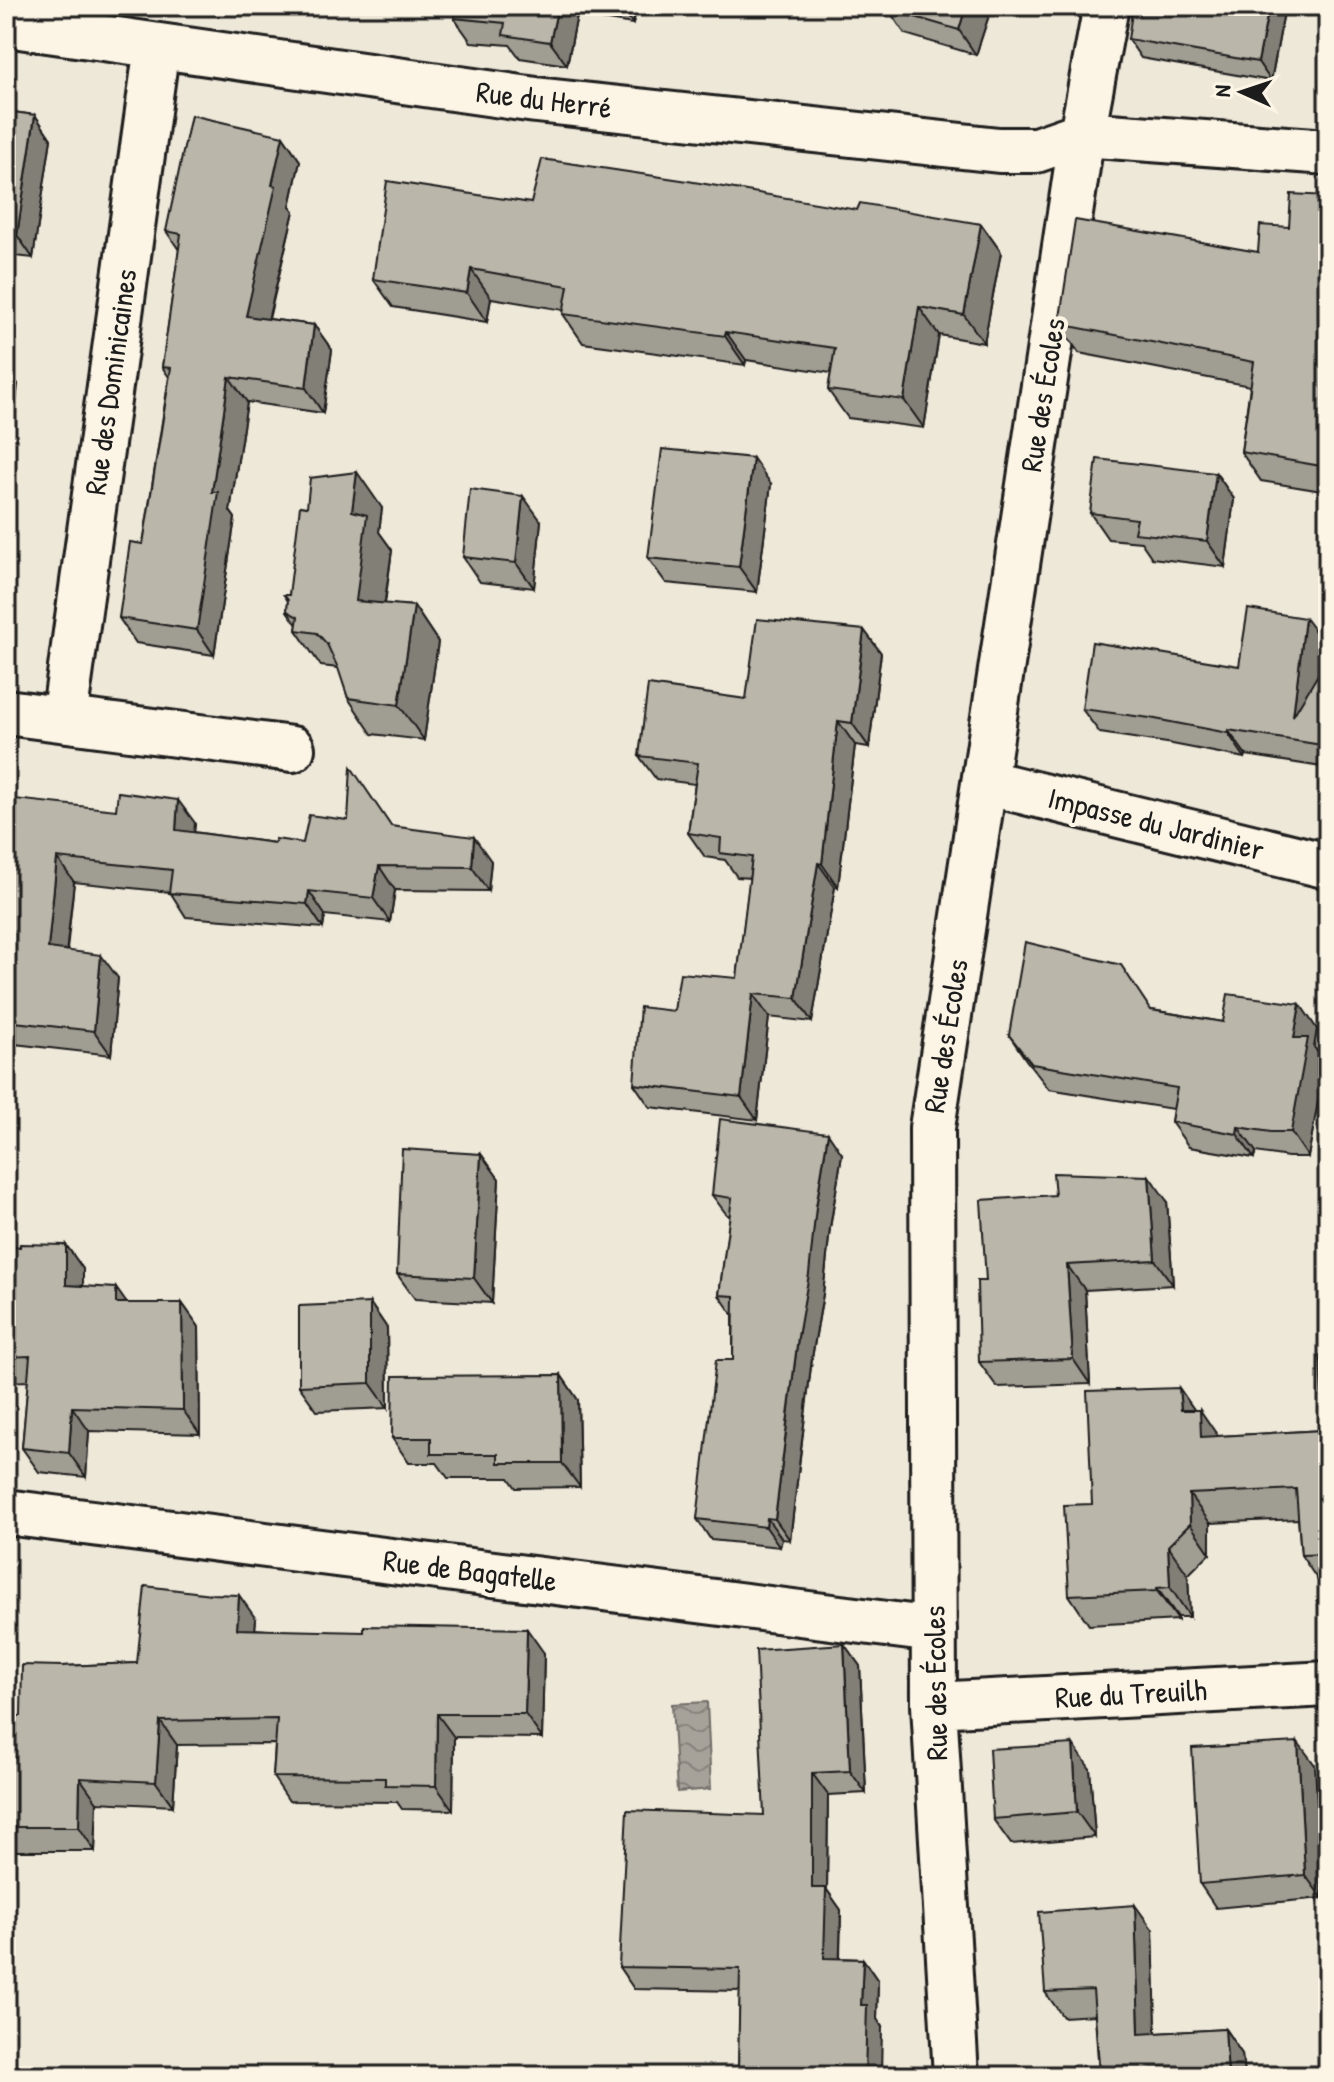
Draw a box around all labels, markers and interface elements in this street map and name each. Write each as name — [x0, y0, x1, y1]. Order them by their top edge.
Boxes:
north arrow — [1202, 52, 1282, 132]
street label: Rue du Herré — [474, 71, 614, 127]
text: N — [1207, 84, 1237, 98]
street label: Rue des Dominicaines — [74, 266, 146, 497]
street label: Rue des Écoles — [1010, 315, 1074, 475]
street label: Impasse du Jardinier — [1044, 777, 1269, 869]
street label: Rue des Écoles — [913, 956, 977, 1116]
street label: Rue de Bagatelle — [381, 1540, 559, 1600]
street label: Rue des Écoles — [914, 1605, 956, 1761]
street label: Rue du Treuilh — [1054, 1669, 1208, 1717]

